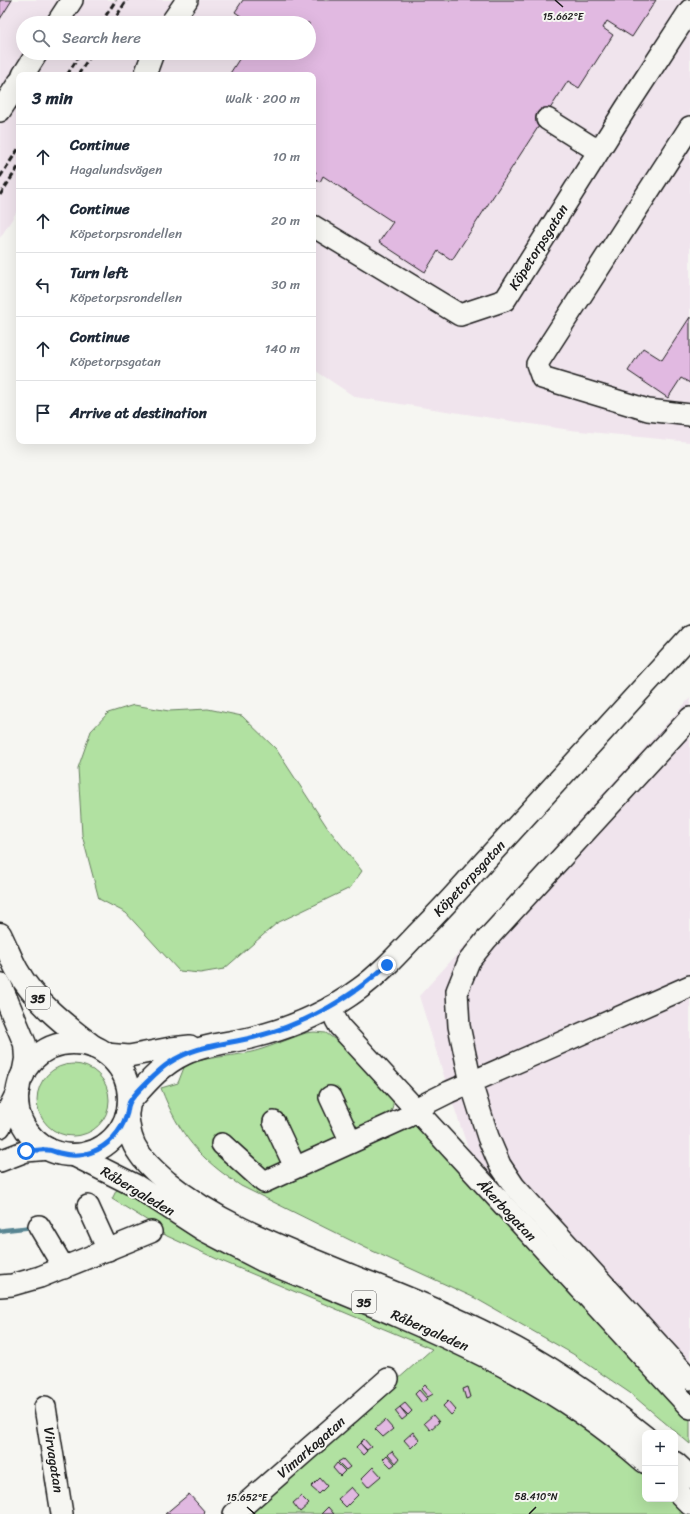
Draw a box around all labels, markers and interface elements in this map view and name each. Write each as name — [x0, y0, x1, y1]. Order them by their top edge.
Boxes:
text: 15.662°E — [543, 8, 585, 26]
search box — [16, 16, 316, 60]
text: Search here — [62, 25, 141, 51]
icon: search — [30, 27, 52, 49]
text: 3 min — [32, 83, 73, 113]
text: Walk · 200 m — [225, 87, 300, 110]
text: Continue — [70, 132, 130, 158]
text: 10 m — [273, 145, 300, 168]
icon: ahead — [32, 146, 54, 168]
text: Hagalundsvägen — [70, 158, 162, 181]
text: Continue — [70, 196, 130, 222]
street label: Köpetorpsgatan — [502, 199, 575, 295]
text: 20 m — [271, 209, 300, 232]
icon: ahead — [32, 210, 54, 232]
text: Köpetorpsrondellen — [70, 222, 182, 245]
text: Turn left — [70, 260, 128, 286]
text: 30 m — [271, 273, 300, 296]
icon: left — [32, 274, 54, 296]
text: Köpetorpsrondellen — [70, 286, 182, 309]
text: Continue — [70, 324, 130, 350]
text: 140 m — [265, 337, 300, 360]
icon: ahead — [32, 338, 54, 360]
text: Köpetorpsgatan — [70, 350, 161, 373]
text: Arrive at destination — [70, 400, 207, 426]
icon: arrive — [32, 402, 54, 424]
street label: Köpetorpsgatan — [427, 834, 512, 923]
route end — [378, 956, 396, 974]
road number: 35 — [26, 987, 50, 1009]
route start — [17, 1142, 35, 1160]
street label: Råbergaleden — [96, 1159, 180, 1224]
street label: Åkerbogatan — [470, 1172, 543, 1248]
road number: 35 — [352, 1291, 376, 1313]
street label: Råbergaleden — [387, 1302, 473, 1359]
street label: Vimarkagatan — [271, 1410, 352, 1485]
street label: Virvagatan — [36, 1425, 71, 1495]
map controls — [642, 1430, 678, 1502]
button: + — [642, 1430, 678, 1466]
button: − — [642, 1466, 678, 1502]
text: 58.410°N — [514, 1488, 558, 1506]
text: 15.652°E — [227, 1489, 269, 1507]

